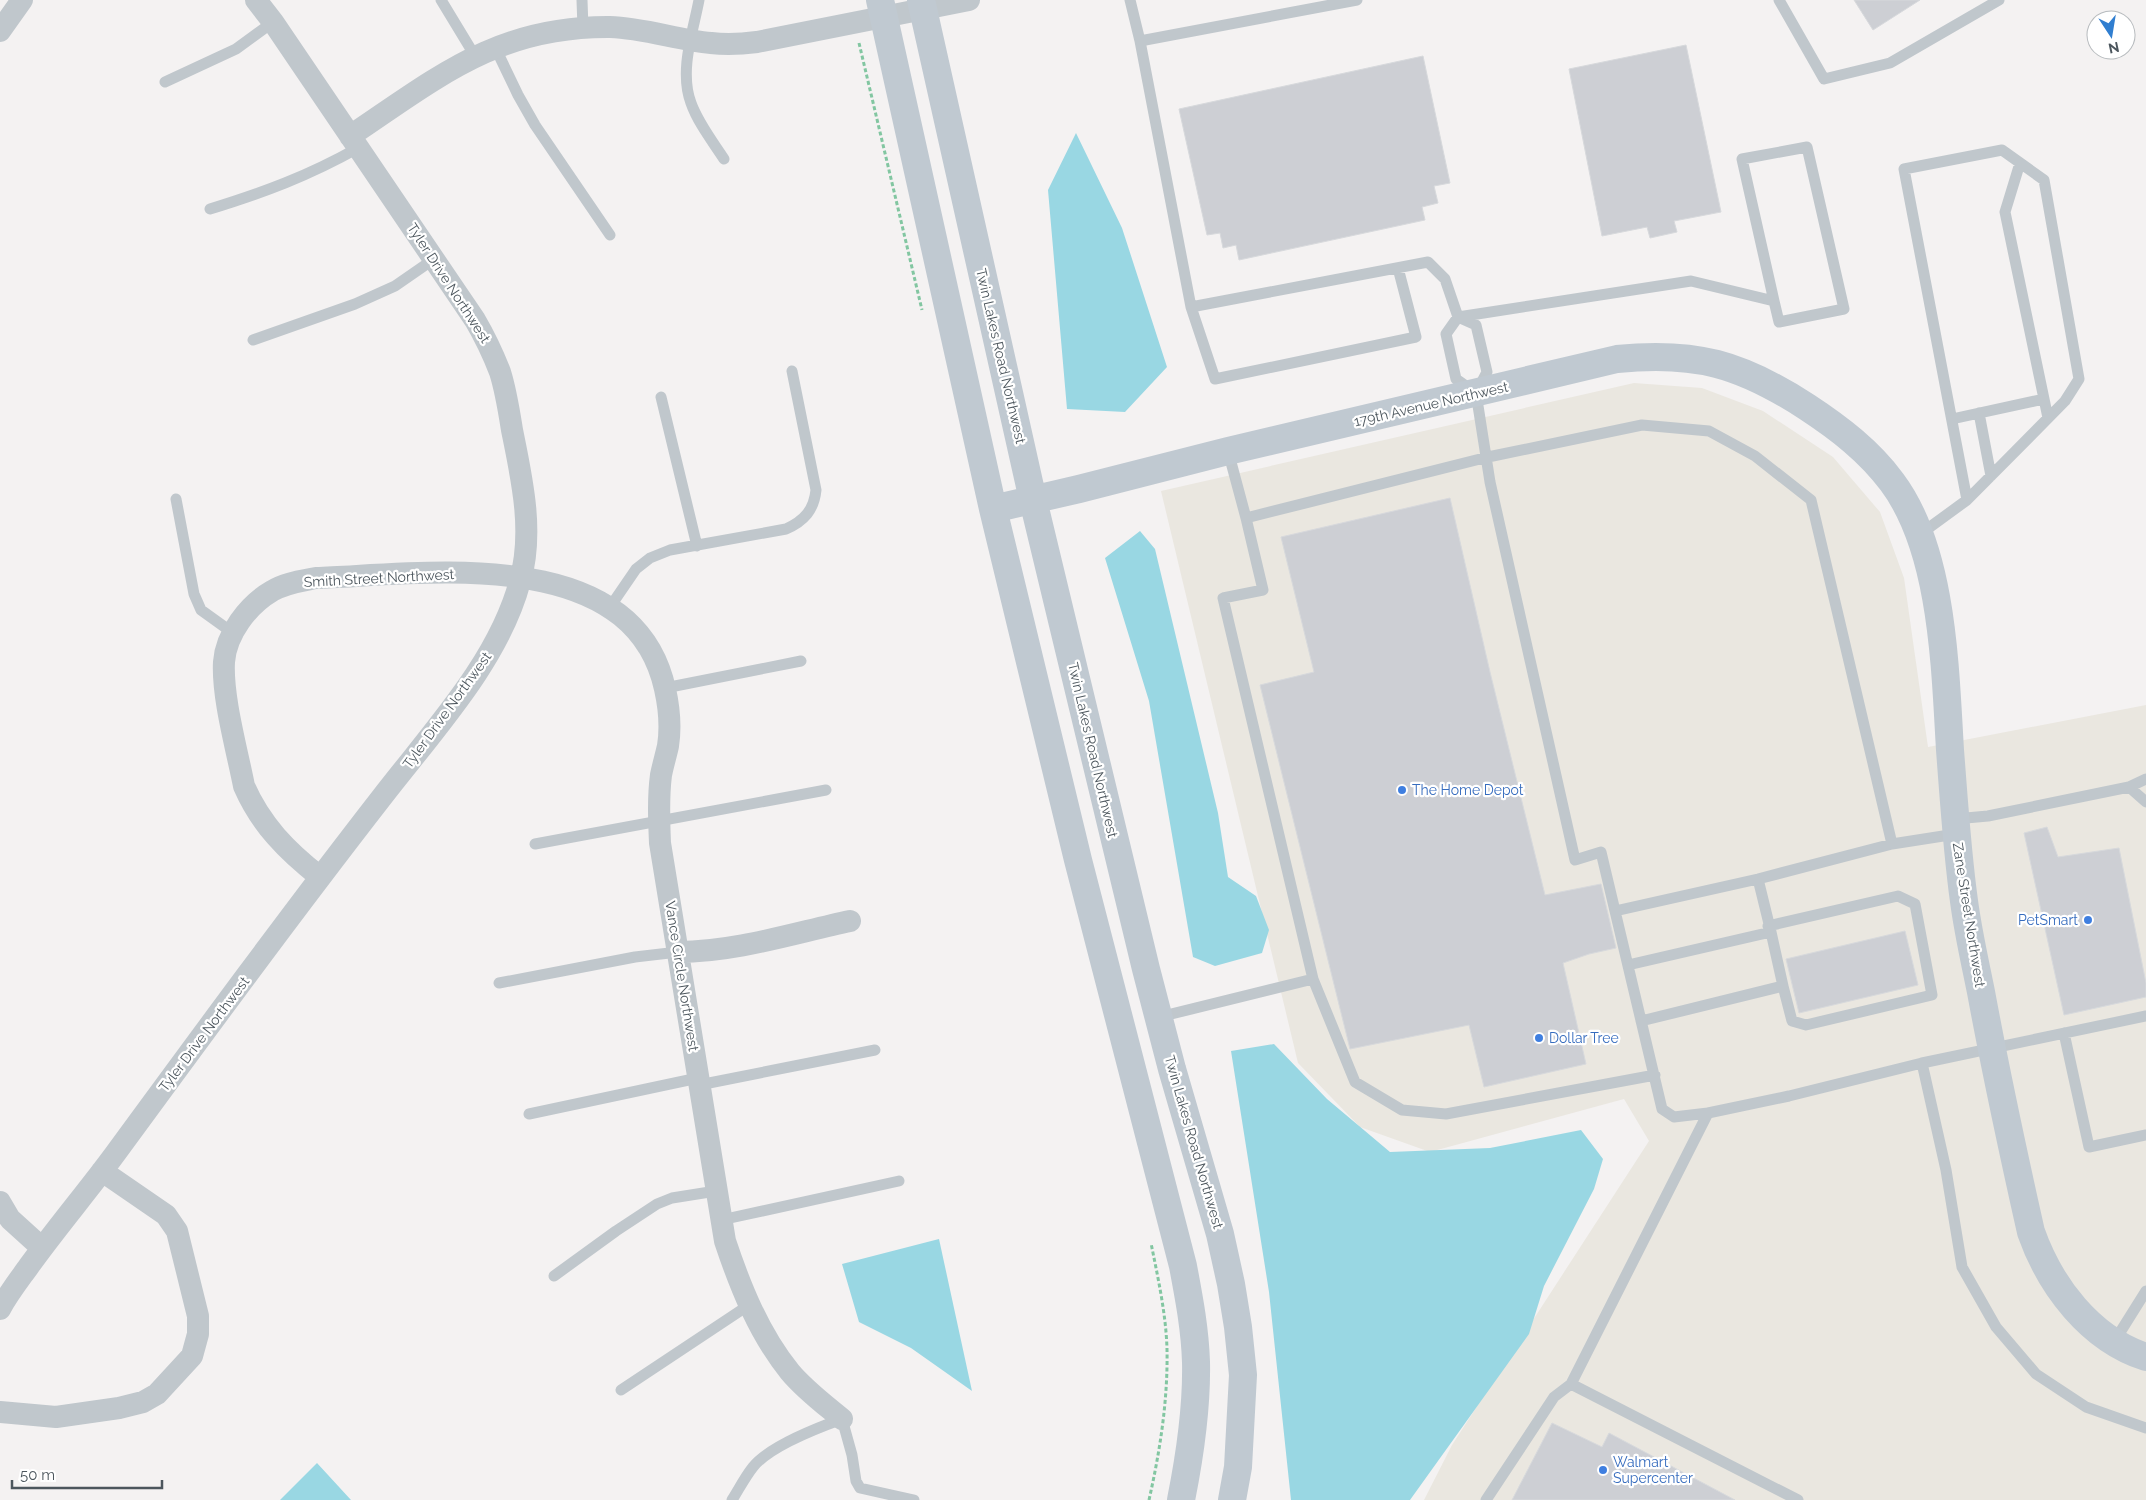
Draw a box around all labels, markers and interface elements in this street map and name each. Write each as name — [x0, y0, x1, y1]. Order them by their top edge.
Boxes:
north arrow — [2086, 10, 2136, 60]
text: N — [2107, 39, 2121, 57]
street label: Tyler Drive Northwest — [404, 220, 494, 346]
street label: Twin Lakes Road Northwest — [973, 267, 1029, 446]
street label: 179th Avenue Northwest — [1352, 378, 1510, 430]
street label: Smith Street Northwest — [303, 566, 455, 590]
street label: Tyler Drive Northwest — [400, 649, 495, 771]
street label: Twin Lakes Road Northwest — [1065, 661, 1121, 840]
place label: The Home Depot — [1412, 782, 1524, 798]
marker: The Home Depot — [1396, 784, 1408, 796]
street label: Zane Street Northwest — [1950, 842, 1988, 989]
street label: Vance Circle Northwest — [662, 900, 702, 1053]
place label: PetSmart — [2018, 912, 2078, 928]
marker: PetSmart — [2082, 914, 2094, 926]
street label: Tyler Drive Northwest — [156, 973, 253, 1095]
place label: Dollar Tree — [1549, 1030, 1619, 1046]
marker: Dollar Tree — [1533, 1032, 1545, 1044]
street label: Twin Lakes Road Northwest — [1162, 1054, 1227, 1231]
place label: Walmart Supercenter — [1613, 1454, 1693, 1486]
scale bar — [12, 1458, 162, 1490]
marker: Walmart Supercenter — [1597, 1464, 1609, 1476]
text: 50 m — [20, 1466, 55, 1484]

